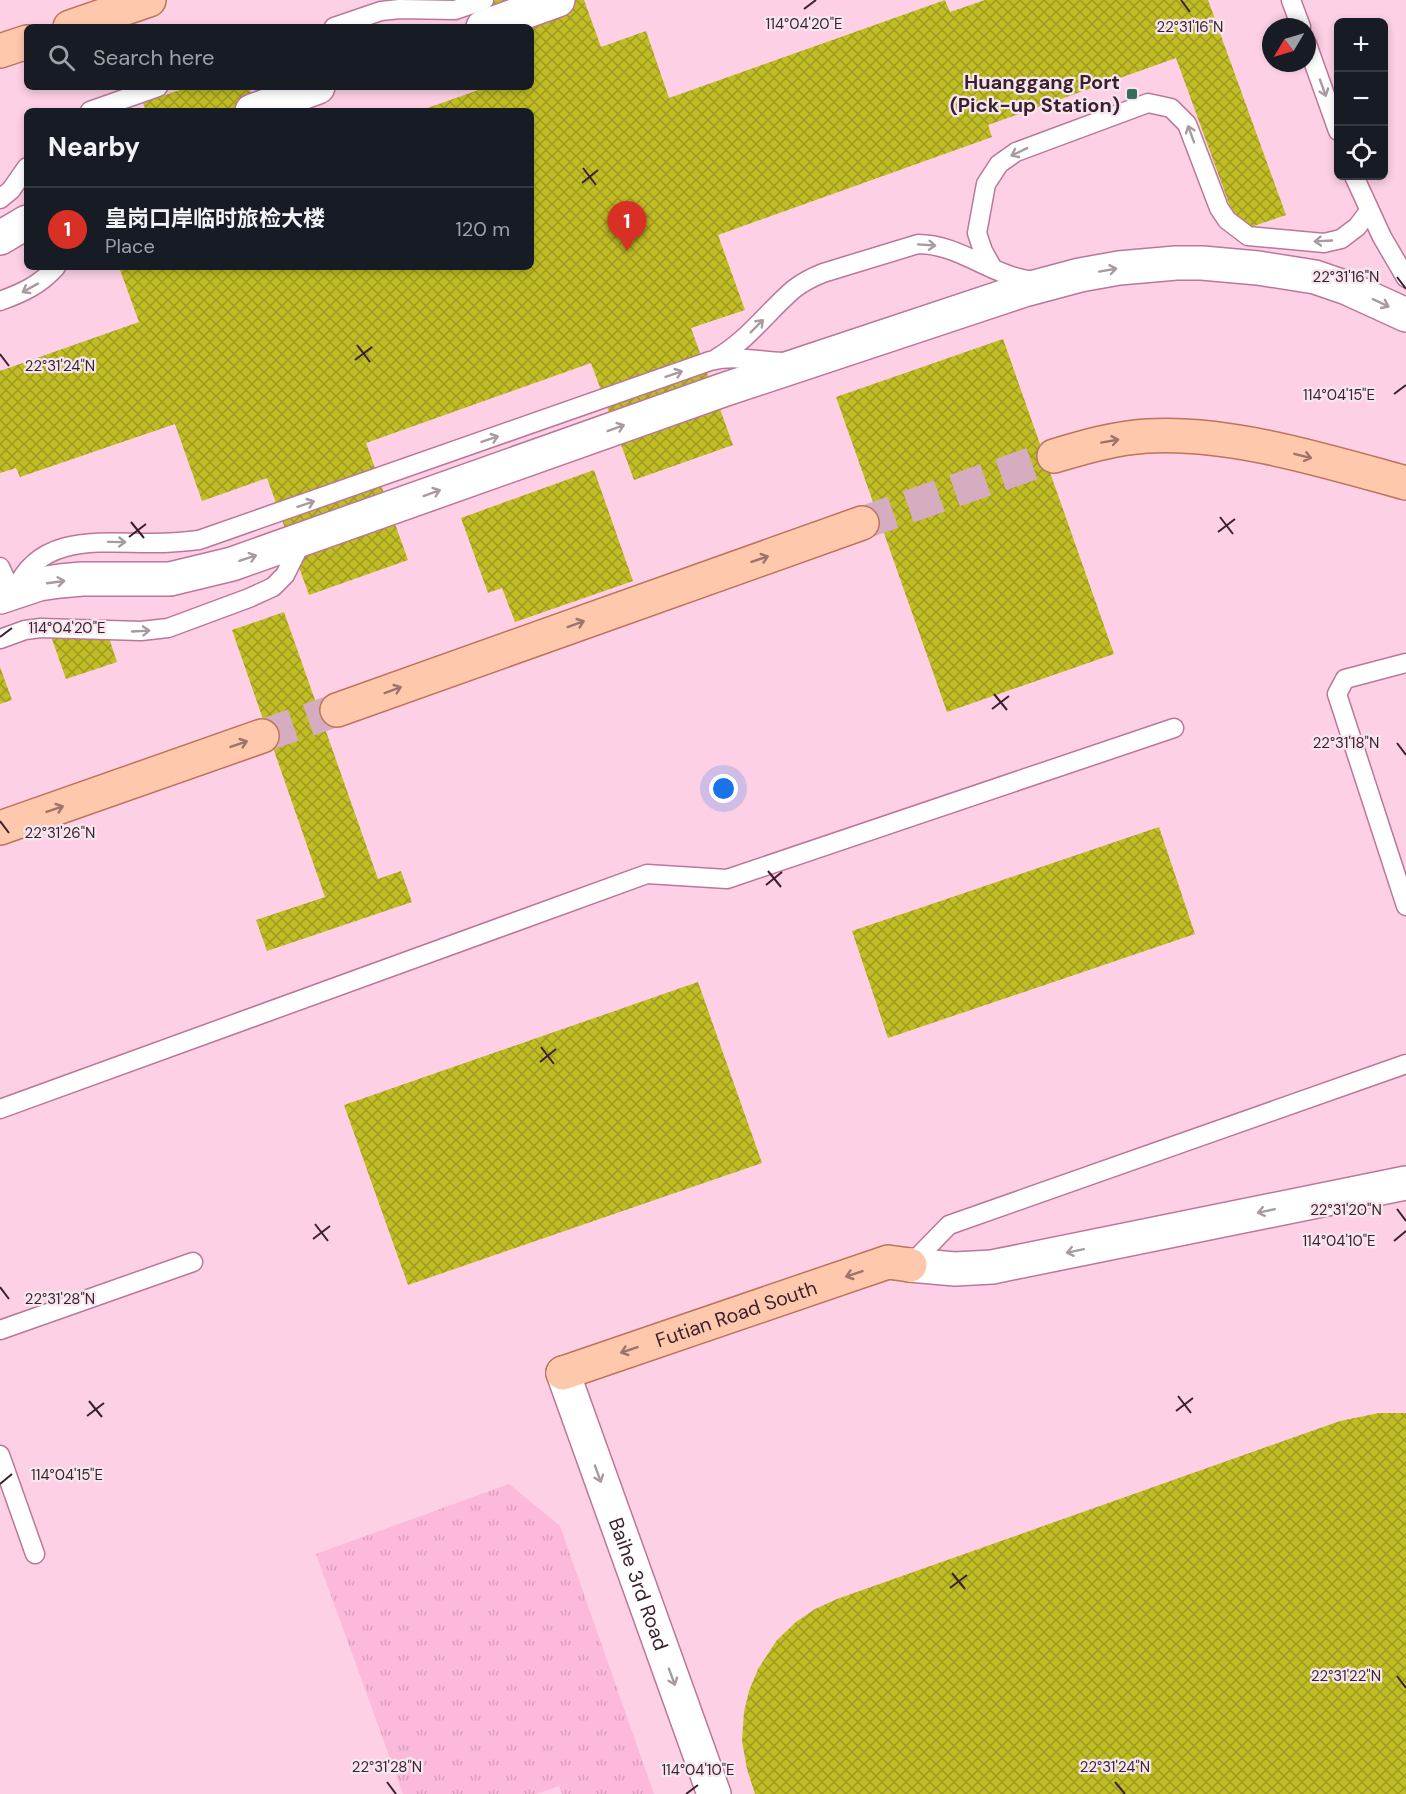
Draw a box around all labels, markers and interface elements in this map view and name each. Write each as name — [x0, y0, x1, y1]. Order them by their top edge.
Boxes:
text: 114°04'20"E — [766, 14, 842, 34]
text: 22°31'16"N — [1157, 17, 1223, 37]
north arrow — [1262, 18, 1316, 72]
map controls — [1334, 18, 1388, 180]
button: + — [1334, 18, 1388, 72]
search box — [24, 24, 534, 90]
icon: search — [45, 41, 78, 74]
text: Search here — [93, 43, 214, 72]
place label: Huanggang Port (Pick-up Station) — [950, 69, 1120, 118]
button: − — [1334, 72, 1388, 126]
one-way arrow — [1318, 78, 1329, 96]
marker: Huanggang Port (Pick-up Station) — [1125, 87, 1139, 101]
one-way arrow — [1185, 125, 1196, 144]
button: locate — [1334, 126, 1388, 180]
text: Nearby — [48, 130, 140, 164]
one-way arrow — [1011, 146, 1029, 158]
pin: 1 — [608, 202, 646, 251]
text: 皇岗口岸临时旅检大楼 — [105, 204, 325, 233]
text: 1 — [64, 216, 71, 242]
text: 120 m — [456, 216, 510, 242]
text: Place — [105, 233, 155, 259]
one-way arrow — [1313, 236, 1333, 247]
one-way arrow — [917, 239, 937, 250]
one-way arrow — [1098, 264, 1118, 275]
text: 22°31'16"N — [1313, 267, 1379, 287]
one-way arrow — [22, 282, 39, 294]
one-way arrow — [1372, 298, 1390, 309]
one-way arrow — [749, 319, 764, 334]
text: 22°31'24"N — [25, 356, 95, 376]
one-way arrow — [664, 368, 683, 379]
text: 114°04'15"E — [1303, 385, 1375, 405]
one-way arrow — [606, 422, 625, 433]
one-way arrow — [480, 432, 499, 443]
one-way arrow — [1100, 435, 1119, 446]
one-way arrow — [1293, 451, 1312, 463]
one-way arrow — [422, 487, 441, 498]
one-way arrow — [296, 497, 315, 508]
one-way arrow — [106, 537, 126, 548]
one-way arrow — [238, 552, 257, 563]
one-way arrow — [750, 553, 769, 564]
one-way arrow — [46, 576, 66, 587]
text: 114°04'20"E — [29, 618, 105, 638]
one-way arrow — [566, 618, 585, 629]
one-way arrow — [130, 625, 150, 636]
one-way arrow — [383, 684, 401, 695]
text: 22°31'18"N — [1313, 733, 1379, 753]
one-way arrow — [229, 737, 248, 748]
your location — [709, 774, 738, 803]
one-way arrow — [45, 802, 64, 813]
text: 22°31'26"N — [25, 823, 95, 843]
text: 22°31'20"N — [1310, 1200, 1382, 1220]
one-way arrow — [1257, 1206, 1276, 1218]
text: 114°04'10"E — [1302, 1231, 1376, 1251]
one-way arrow — [1066, 1246, 1086, 1257]
one-way arrow — [845, 1269, 864, 1280]
street label: Futian Road South — [652, 1274, 820, 1353]
text: 22°31'28"N — [25, 1289, 95, 1309]
one-way arrow — [620, 1346, 639, 1357]
one-way arrow — [594, 1464, 605, 1483]
text: 114°04'15"E — [31, 1465, 103, 1485]
street label: Baihe 3rd Road — [603, 1514, 674, 1654]
text: 22°31'22"N — [1311, 1666, 1381, 1686]
one-way arrow — [667, 1667, 678, 1686]
text: 22°31'28"N — [352, 1757, 422, 1777]
text: 22°31'24"N — [1080, 1757, 1150, 1777]
text: 114°04'10"E — [661, 1760, 735, 1780]

